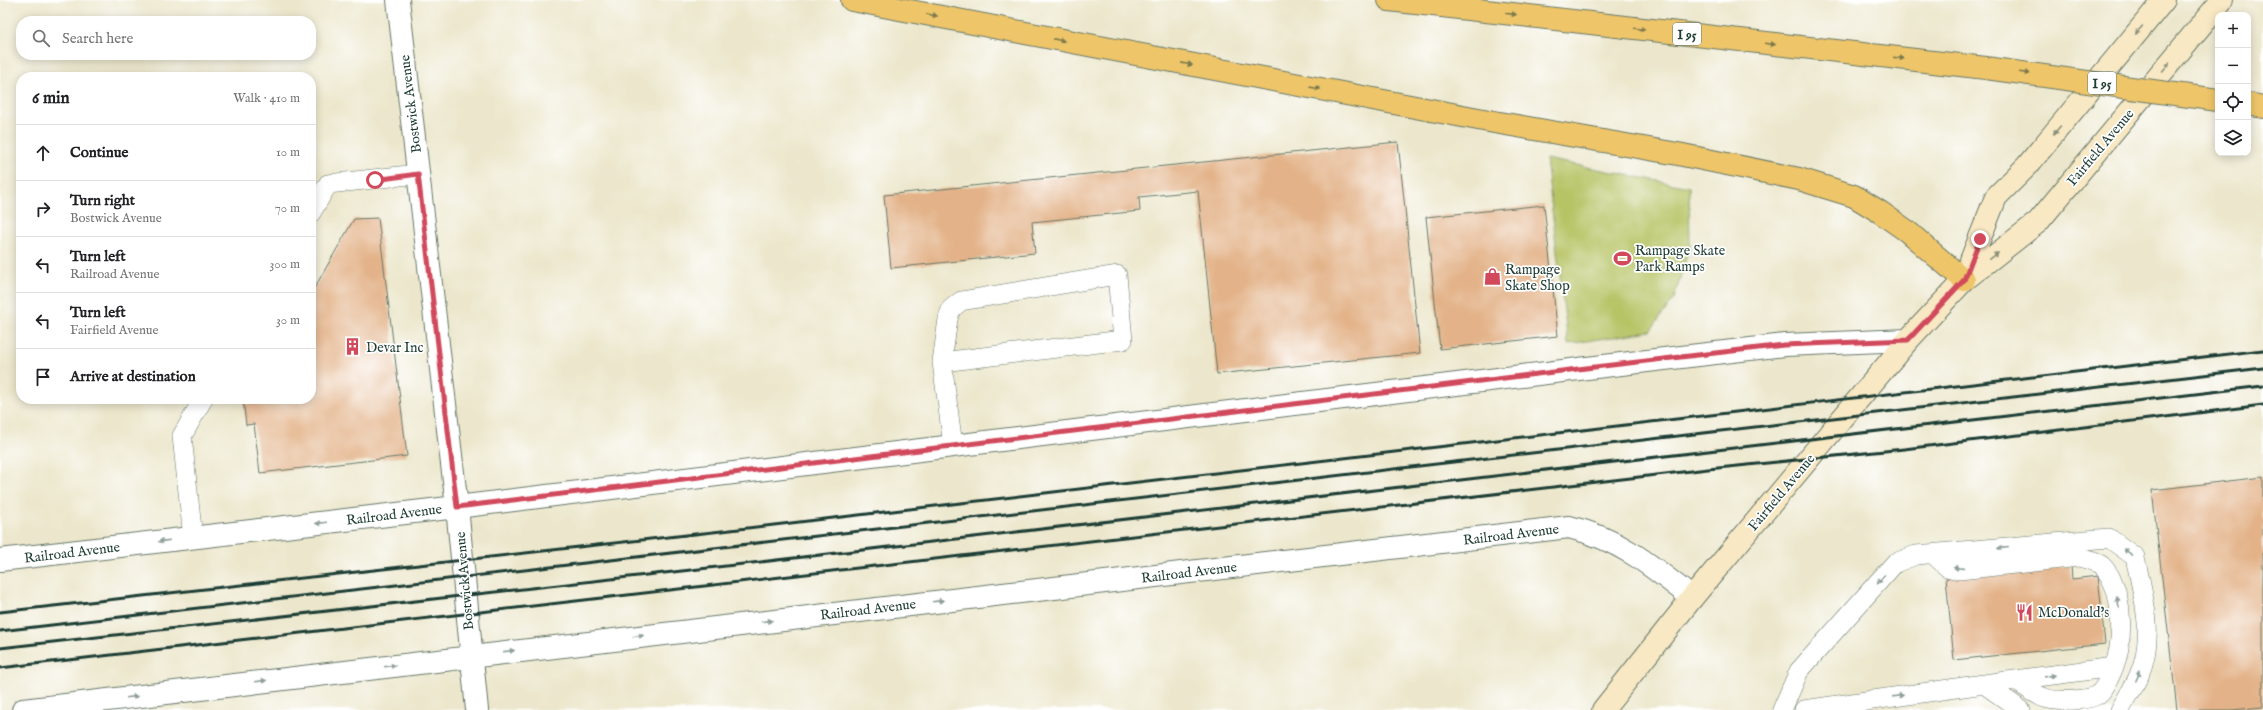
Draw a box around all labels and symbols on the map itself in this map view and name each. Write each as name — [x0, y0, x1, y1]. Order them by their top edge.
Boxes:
one-way arrow — [1505, 11, 1517, 17]
one-way arrow — [925, 13, 938, 19]
road number: I 95 — [1673, 23, 1701, 45]
one-way arrow — [2135, 25, 2144, 35]
one-way arrow — [1634, 26, 1646, 32]
one-way arrow — [1053, 37, 1065, 43]
one-way arrow — [1764, 40, 1776, 47]
street label: Bostwick Avenue — [396, 53, 426, 154]
one-way arrow — [1893, 55, 1905, 62]
one-way arrow — [1181, 61, 1193, 67]
one-way arrow — [2162, 62, 2171, 73]
one-way arrow — [2019, 70, 2031, 76]
road number: I 95 — [2088, 72, 2116, 94]
one-way arrow — [1309, 86, 1321, 92]
street label: Fairfield Avenue — [2063, 105, 2139, 190]
one-way arrow — [2052, 125, 2061, 136]
route start — [366, 171, 384, 189]
route end — [1971, 230, 1989, 248]
place label: Rampage Skate Park Ramps — [1635, 242, 1726, 276]
sports icon: Rampage Skate Park Ramps — [1612, 248, 1632, 268]
one-way arrow — [1989, 251, 2000, 260]
place label: Rampage Skate Shop — [1505, 261, 1570, 295]
shop icon: Rampage Skate Shop — [1482, 267, 1502, 287]
building icon: Devar Inc — [343, 337, 363, 357]
place label: Devar Inc — [366, 339, 424, 357]
street label: Fairfield Avenue — [1744, 450, 1820, 535]
street label: Railroad Avenue — [345, 500, 444, 530]
one-way arrow — [315, 519, 327, 526]
street label: Railroad Avenue — [1462, 520, 1561, 550]
street label: Bostwick Avenue — [452, 530, 478, 631]
street label: Railroad Avenue — [23, 538, 122, 568]
one-way arrow — [158, 538, 170, 544]
one-way arrow — [1997, 544, 2009, 551]
one-way arrow — [2122, 548, 2133, 556]
street label: Railroad Avenue — [1140, 558, 1239, 588]
one-way arrow — [1953, 565, 1965, 572]
one-way arrow — [1877, 574, 1886, 584]
street label: Railroad Avenue — [819, 595, 918, 625]
one-way arrow — [2114, 596, 2120, 608]
one-way arrow — [932, 598, 944, 604]
restaurant icon: McDonald's — [2015, 602, 2035, 622]
place label: McDonald's — [2038, 604, 2109, 622]
one-way arrow — [761, 618, 773, 624]
one-way arrow — [632, 633, 644, 639]
one-way arrow — [503, 648, 515, 655]
one-way arrow — [384, 663, 396, 669]
one-way arrow — [2135, 670, 2141, 681]
one-way arrow — [2044, 673, 2056, 679]
one-way arrow — [255, 678, 267, 684]
one-way arrow — [1892, 693, 1904, 699]
one-way arrow — [126, 694, 138, 700]

